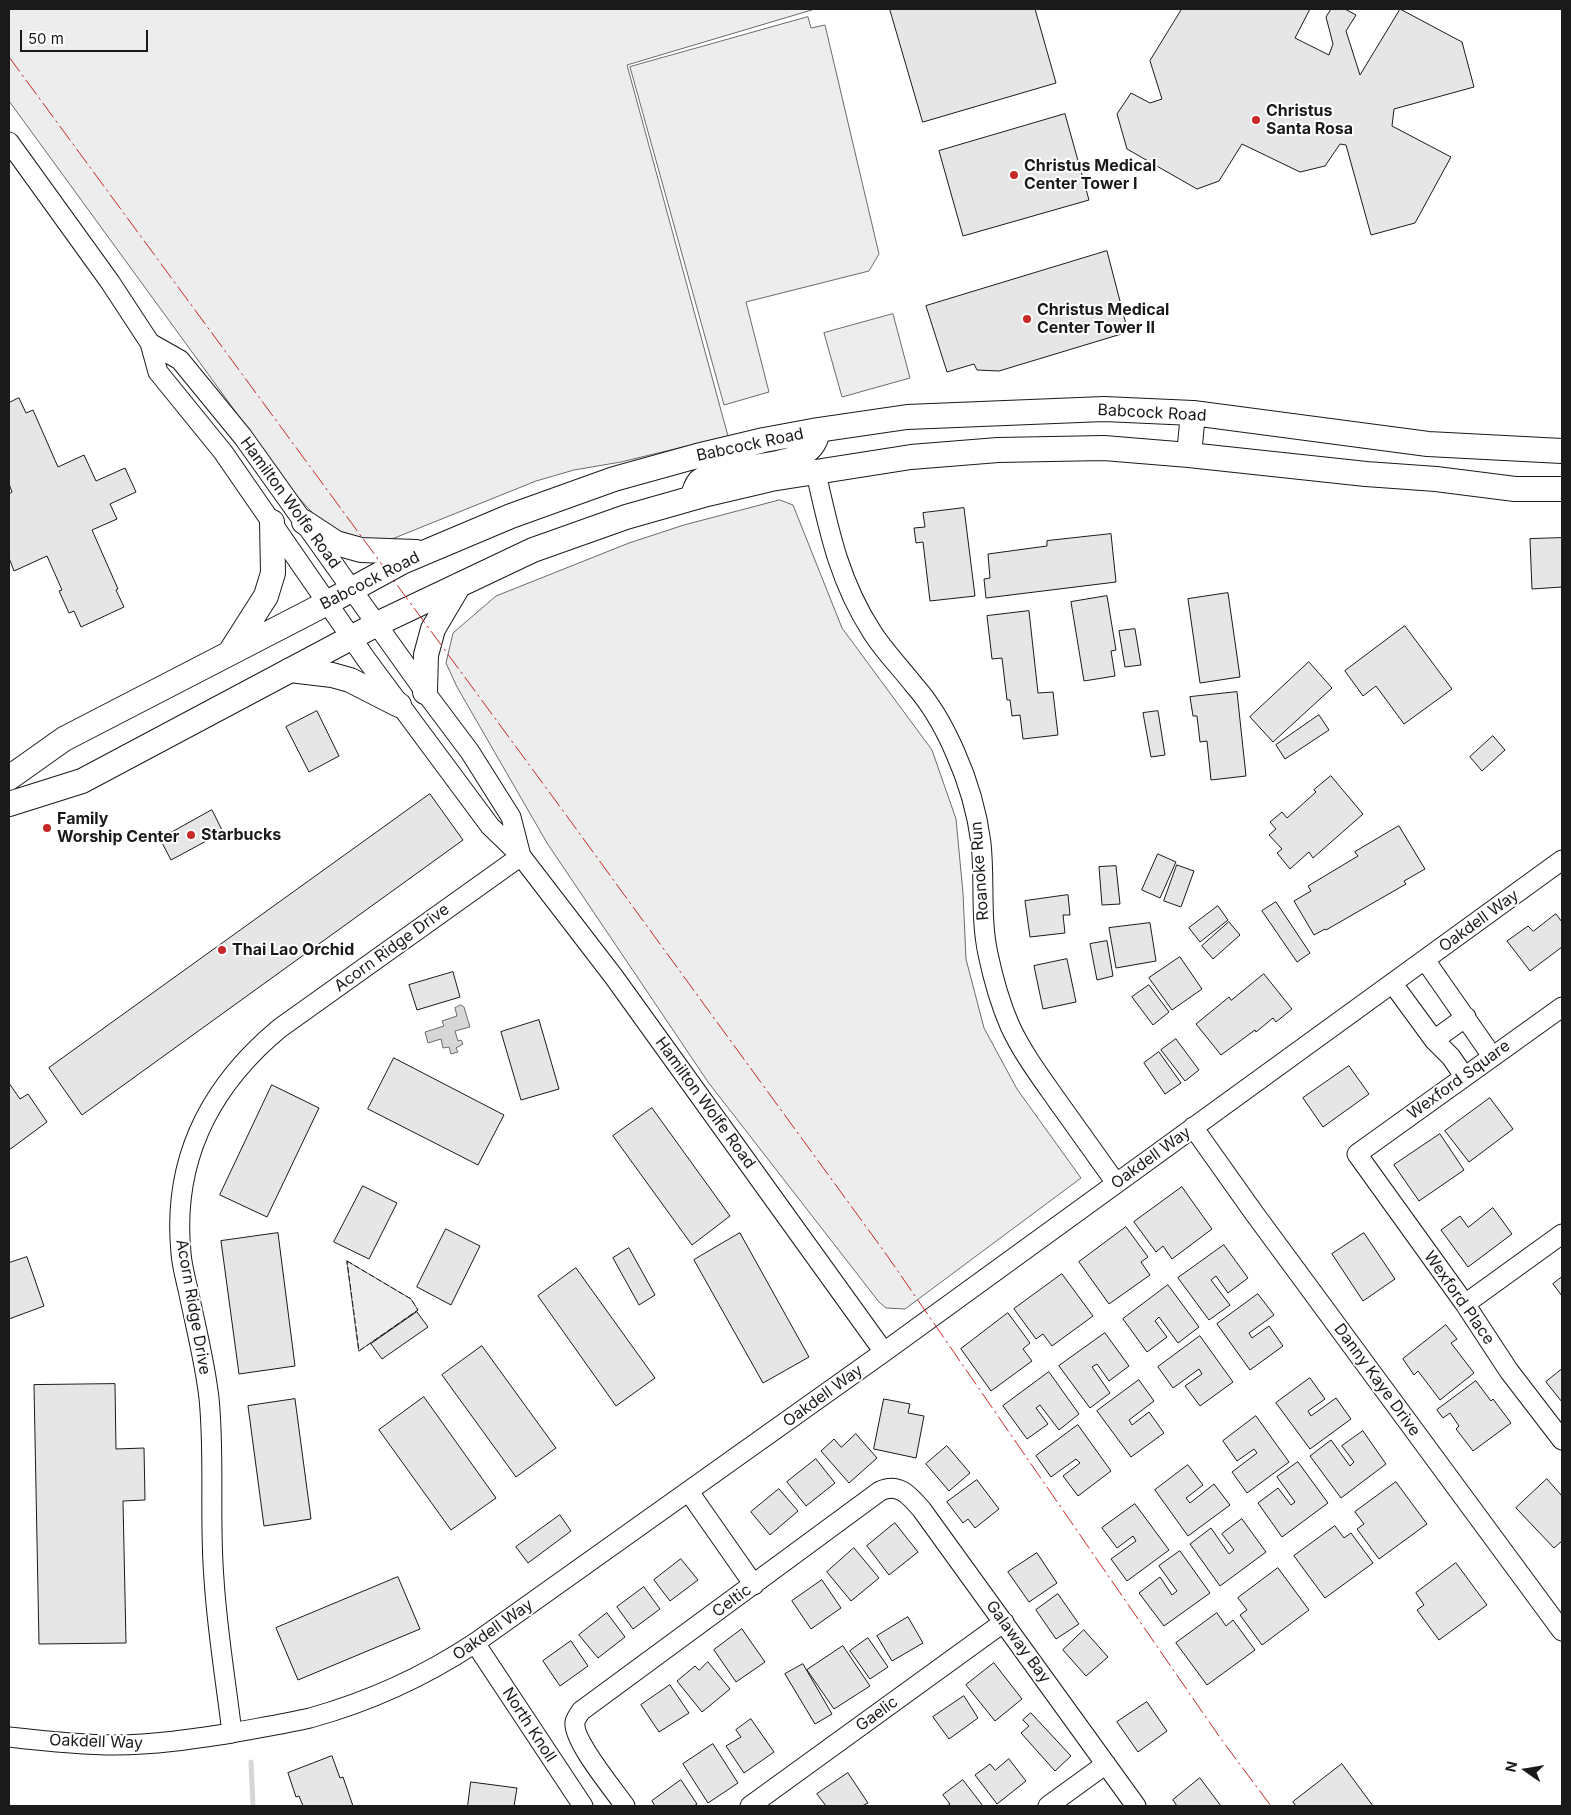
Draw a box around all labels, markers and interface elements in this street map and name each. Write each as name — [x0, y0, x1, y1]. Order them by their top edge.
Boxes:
scale bar — [22, 20, 150, 52]
text: 50 m — [28, 29, 64, 48]
place label: Christus Santa Rosa — [1266, 101, 1353, 139]
marker: Christus Santa Rosa — [1250, 114, 1262, 126]
place label: Christus Medical Center Tower I — [1024, 156, 1156, 194]
marker: Christus Medical Center Tower I — [1008, 169, 1020, 181]
place label: Christus Medical Center Tower II — [1037, 300, 1169, 338]
marker: Christus Medical Center Tower II — [1021, 313, 1033, 325]
street label: Babcock Road — [1097, 401, 1207, 425]
street label: Babcock Road — [695, 424, 805, 466]
street label: Hamilton Wolfe Road — [236, 434, 344, 572]
street label: Babcock Road — [317, 548, 423, 614]
place label: Family Worship Center — [57, 809, 179, 847]
street label: Roanoke Run — [967, 821, 993, 921]
marker: Family Worship Center — [41, 822, 53, 834]
place label: Starbucks — [201, 825, 281, 845]
marker: Starbucks — [185, 829, 197, 841]
street label: Oakdell Way — [1435, 886, 1523, 956]
street label: Acorn Ridge Drive — [331, 900, 453, 996]
place label: Thai Lao Orchid — [232, 940, 354, 960]
marker: Thai Lao Orchid — [216, 944, 228, 956]
street label: Hamilton Wolfe Road — [651, 1034, 759, 1172]
street label: Wexford Square — [1404, 1036, 1514, 1124]
street label: Oakdell Way — [1107, 1123, 1195, 1193]
street label: Acorn Ridge Drive — [172, 1238, 214, 1376]
street label: Wexford Place — [1420, 1248, 1498, 1348]
street label: Danny Kaye Drive — [1330, 1320, 1424, 1440]
street label: Oakdell Way — [779, 1361, 867, 1431]
street label: Celtic — [709, 1580, 755, 1622]
street label: Oakdell Way — [449, 1595, 537, 1665]
street label: Galaway Bay — [982, 1597, 1054, 1687]
street label: North Knoll — [498, 1684, 560, 1766]
street label: Gaelic — [852, 1692, 902, 1736]
street label: Oakdell Way — [49, 1731, 143, 1753]
north arrow — [1501, 1745, 1551, 1795]
text: N — [1501, 1759, 1520, 1774]

